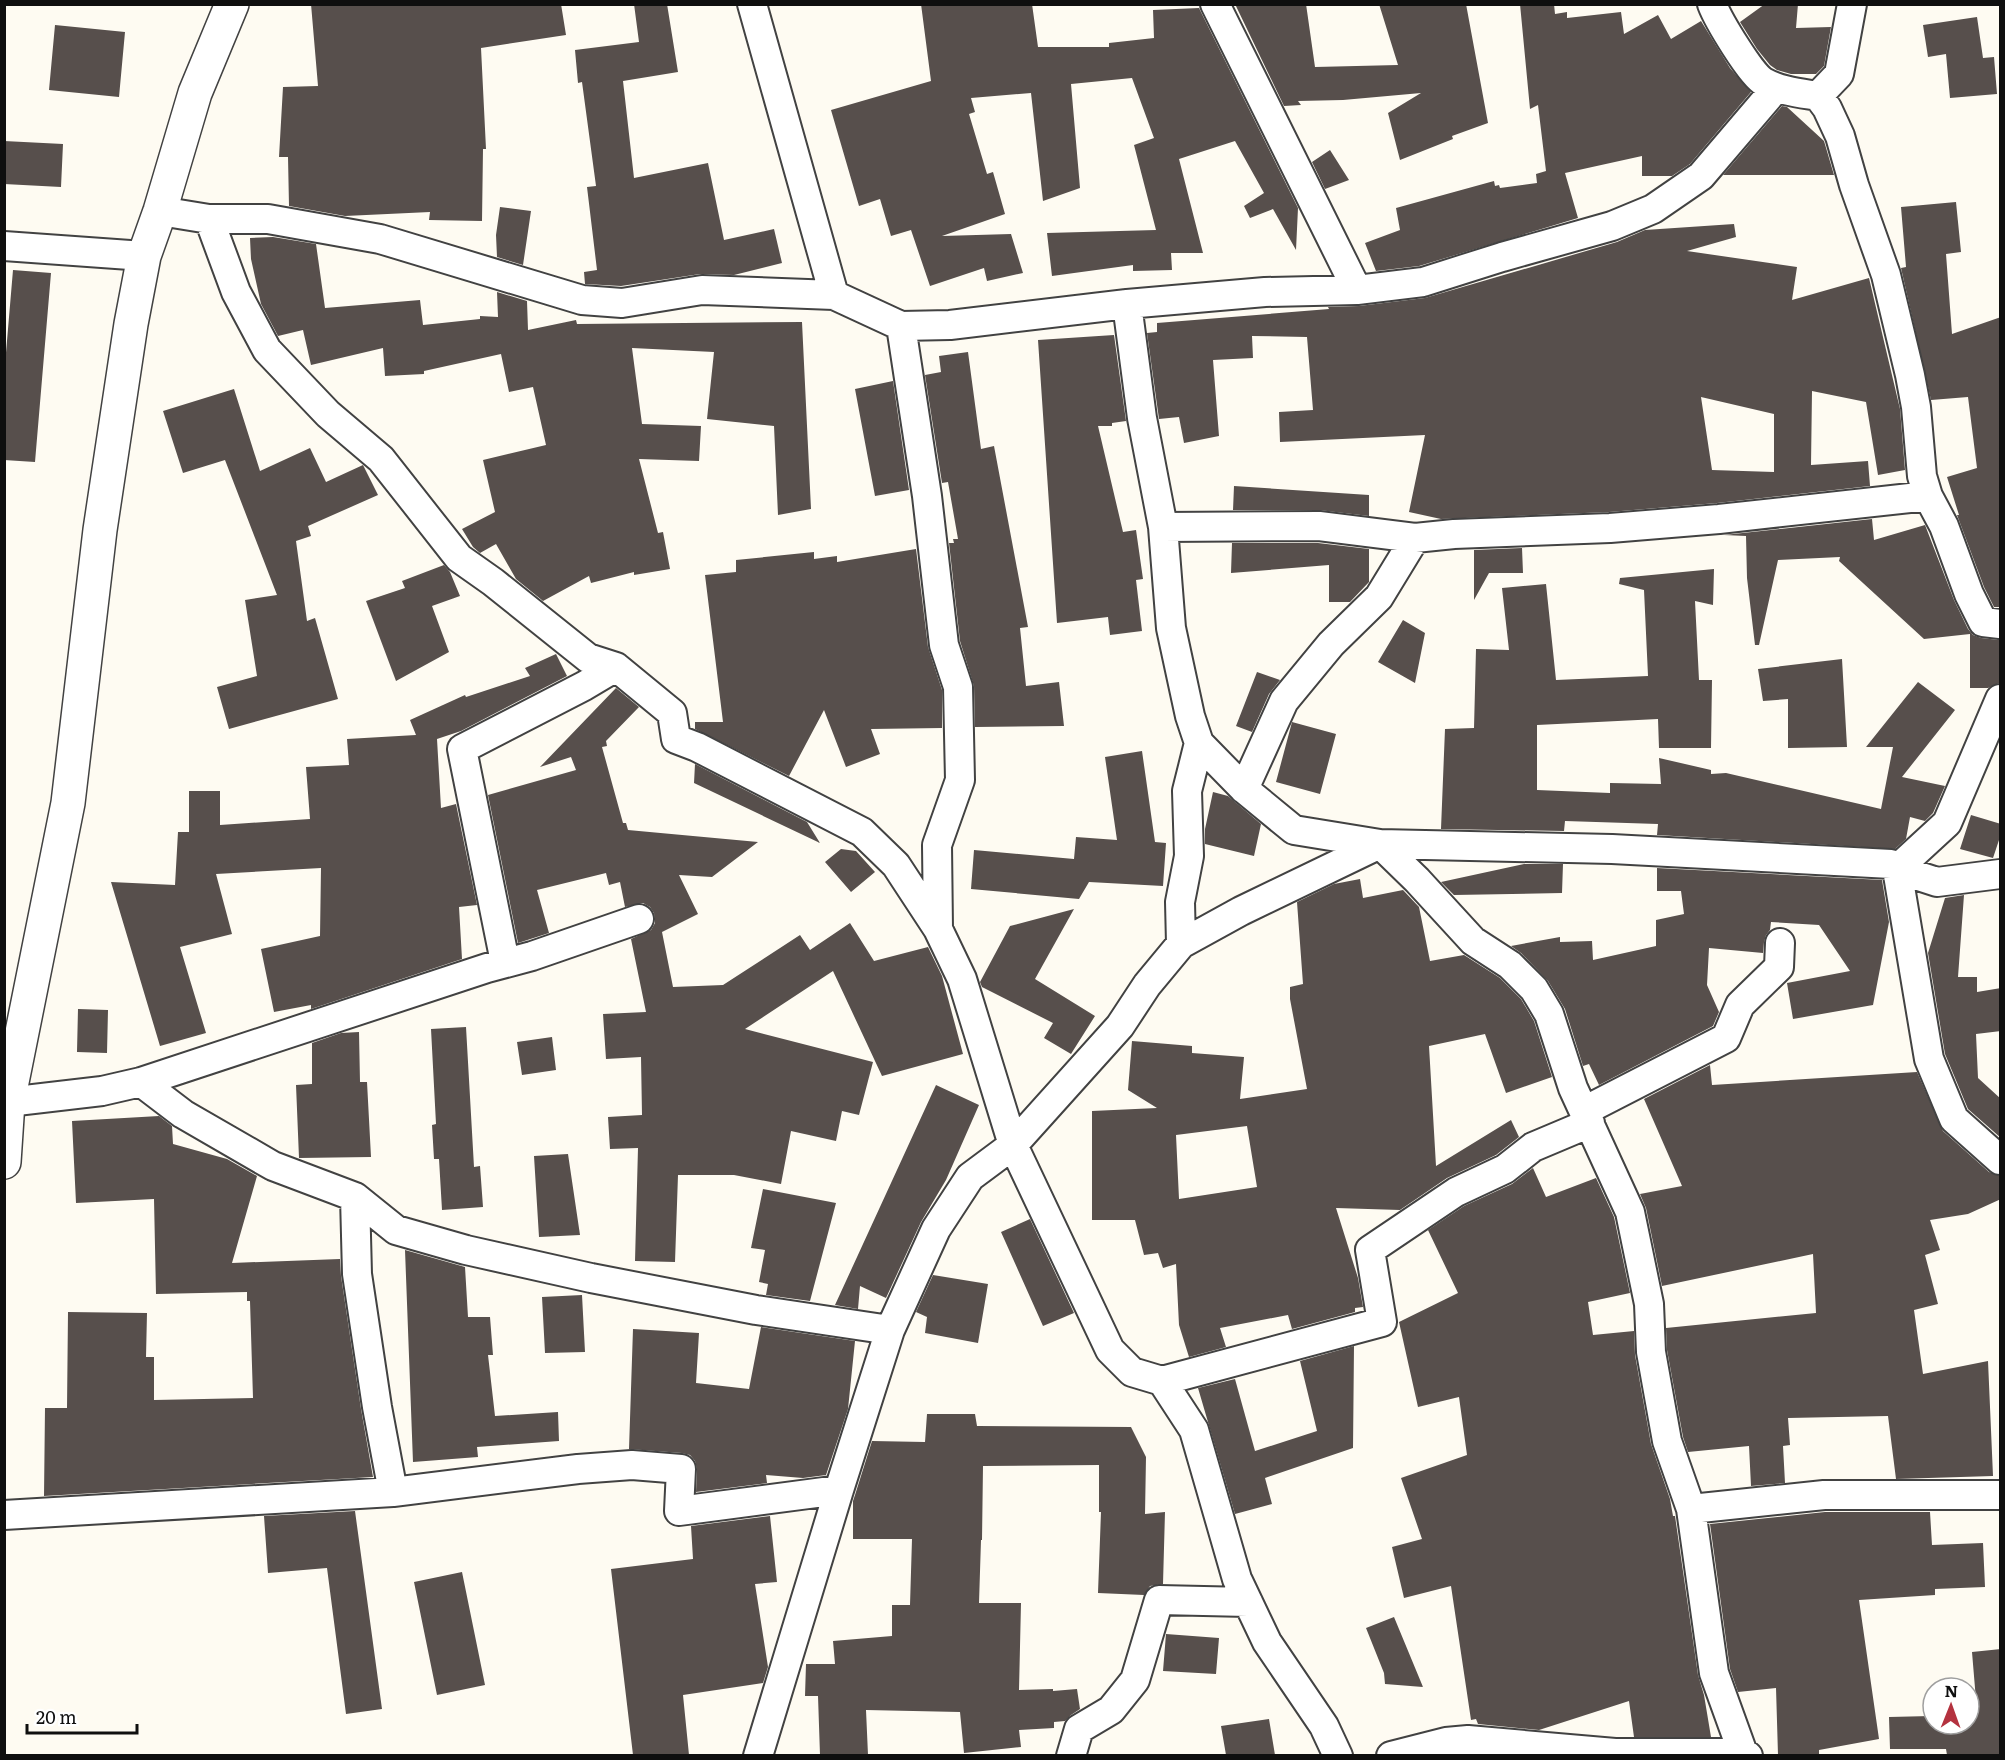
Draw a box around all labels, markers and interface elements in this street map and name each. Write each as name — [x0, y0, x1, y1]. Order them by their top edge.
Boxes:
north arrow — [1921, 1676, 1981, 1736]
text: N — [1944, 1678, 1958, 1702]
scale bar — [27, 1697, 136, 1735]
text: 20 m — [36, 1703, 77, 1730]

